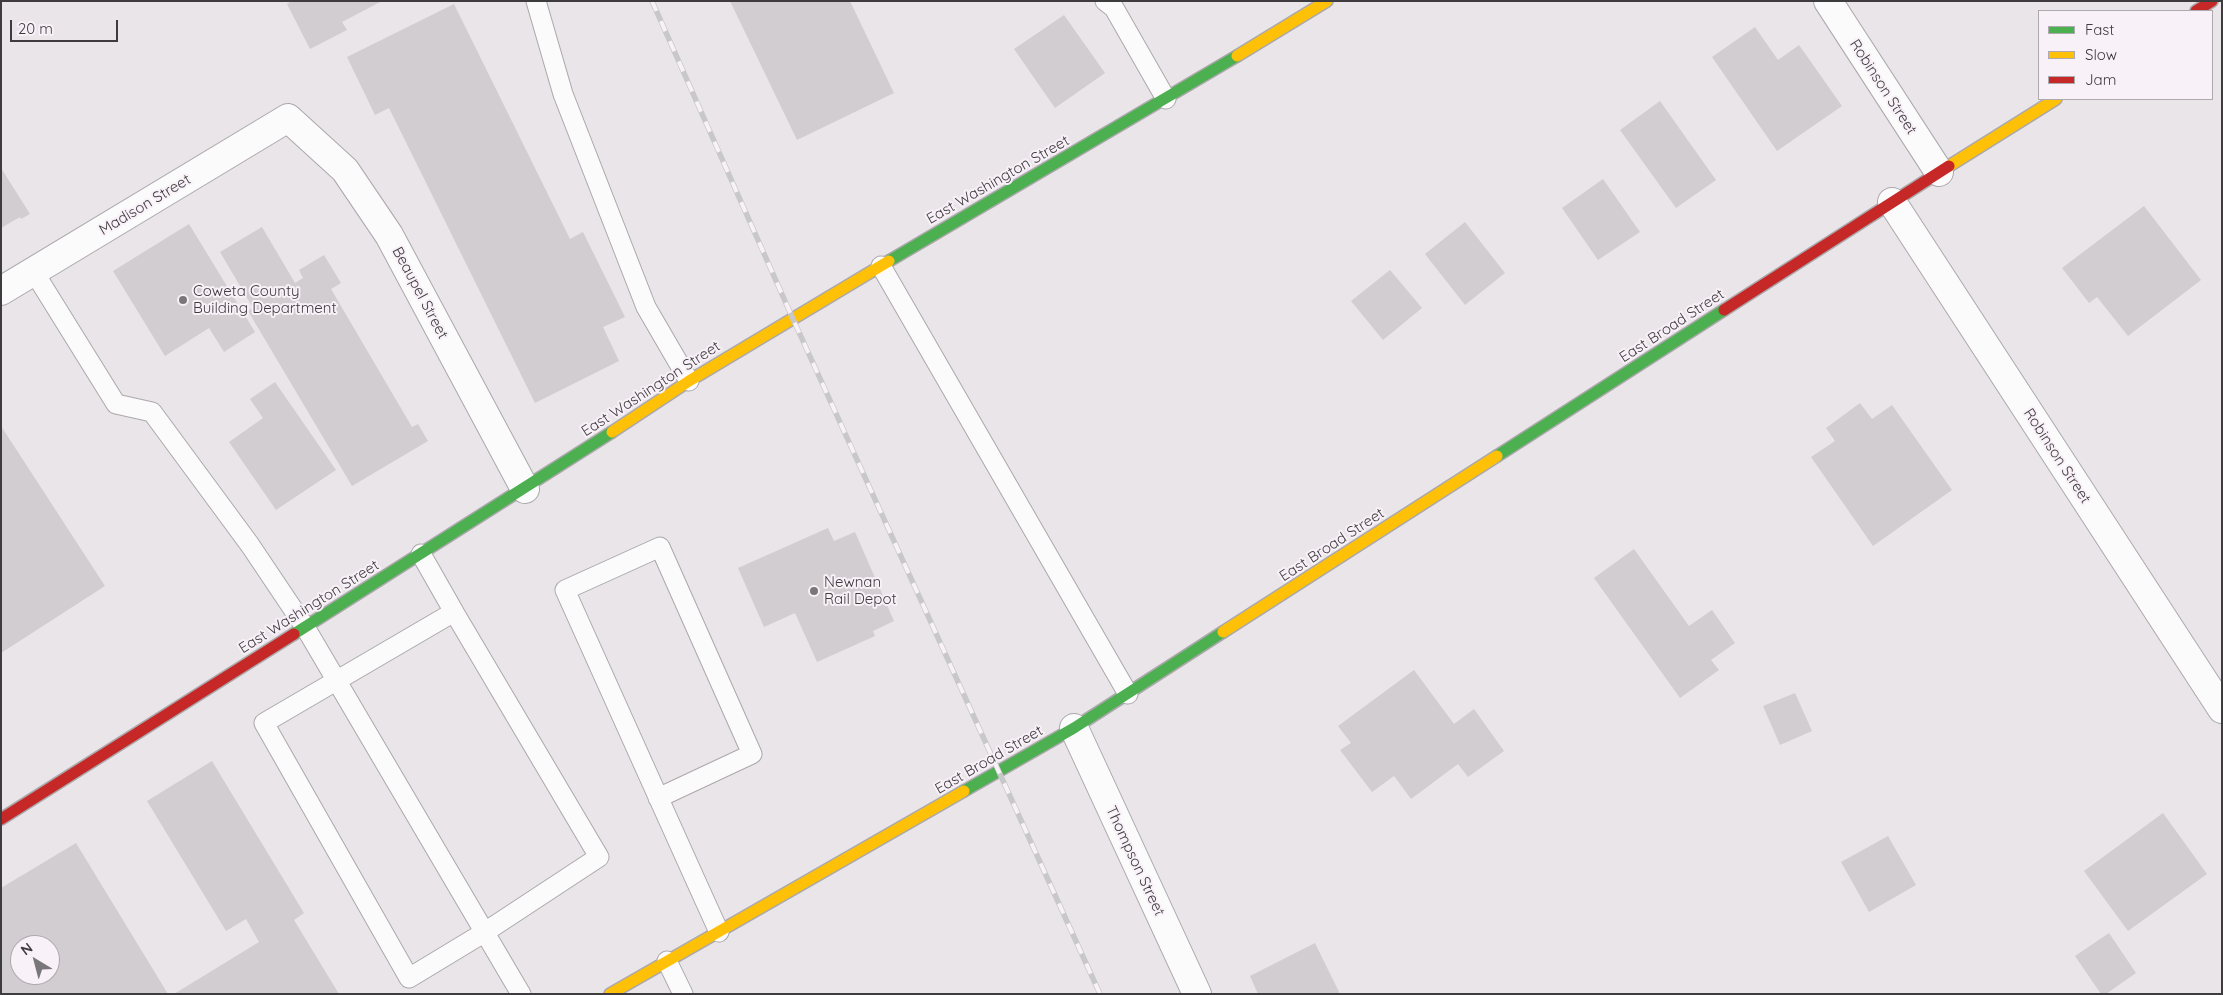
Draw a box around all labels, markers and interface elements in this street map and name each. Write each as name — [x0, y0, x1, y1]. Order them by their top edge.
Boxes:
scale bar — [12, 10, 120, 42]
legend — [2038, 10, 2213, 100]
text: 20 m — [18, 19, 53, 38]
text: Fast — [2085, 20, 2114, 39]
street label: Robinson Street — [1846, 36, 1920, 138]
text: Slow — [2085, 45, 2117, 64]
text: Jam — [2085, 70, 2116, 89]
street label: East Washington Street — [923, 132, 1073, 228]
street label: Madison Street — [96, 171, 194, 239]
street label: Beaupel Street — [388, 244, 452, 342]
place label: Coweta County Building Department — [193, 282, 337, 317]
street label: East Broad Street — [1616, 285, 1728, 367]
marker: Coweta County Building Department — [177, 294, 189, 306]
street label: East Washington Street — [578, 337, 724, 441]
street label: Robinson Street — [2020, 405, 2094, 507]
street label: East Broad Street — [1276, 504, 1388, 586]
street label: East Washington Street — [236, 556, 382, 658]
place label: Newnan Rail Depot — [824, 573, 897, 608]
marker: Newnan Rail Depot — [808, 585, 820, 597]
street label: East Broad Street — [932, 722, 1046, 798]
street label: Thompson Street — [1102, 803, 1168, 919]
north arrow — [10, 935, 60, 985]
text: N — [17, 939, 36, 959]

